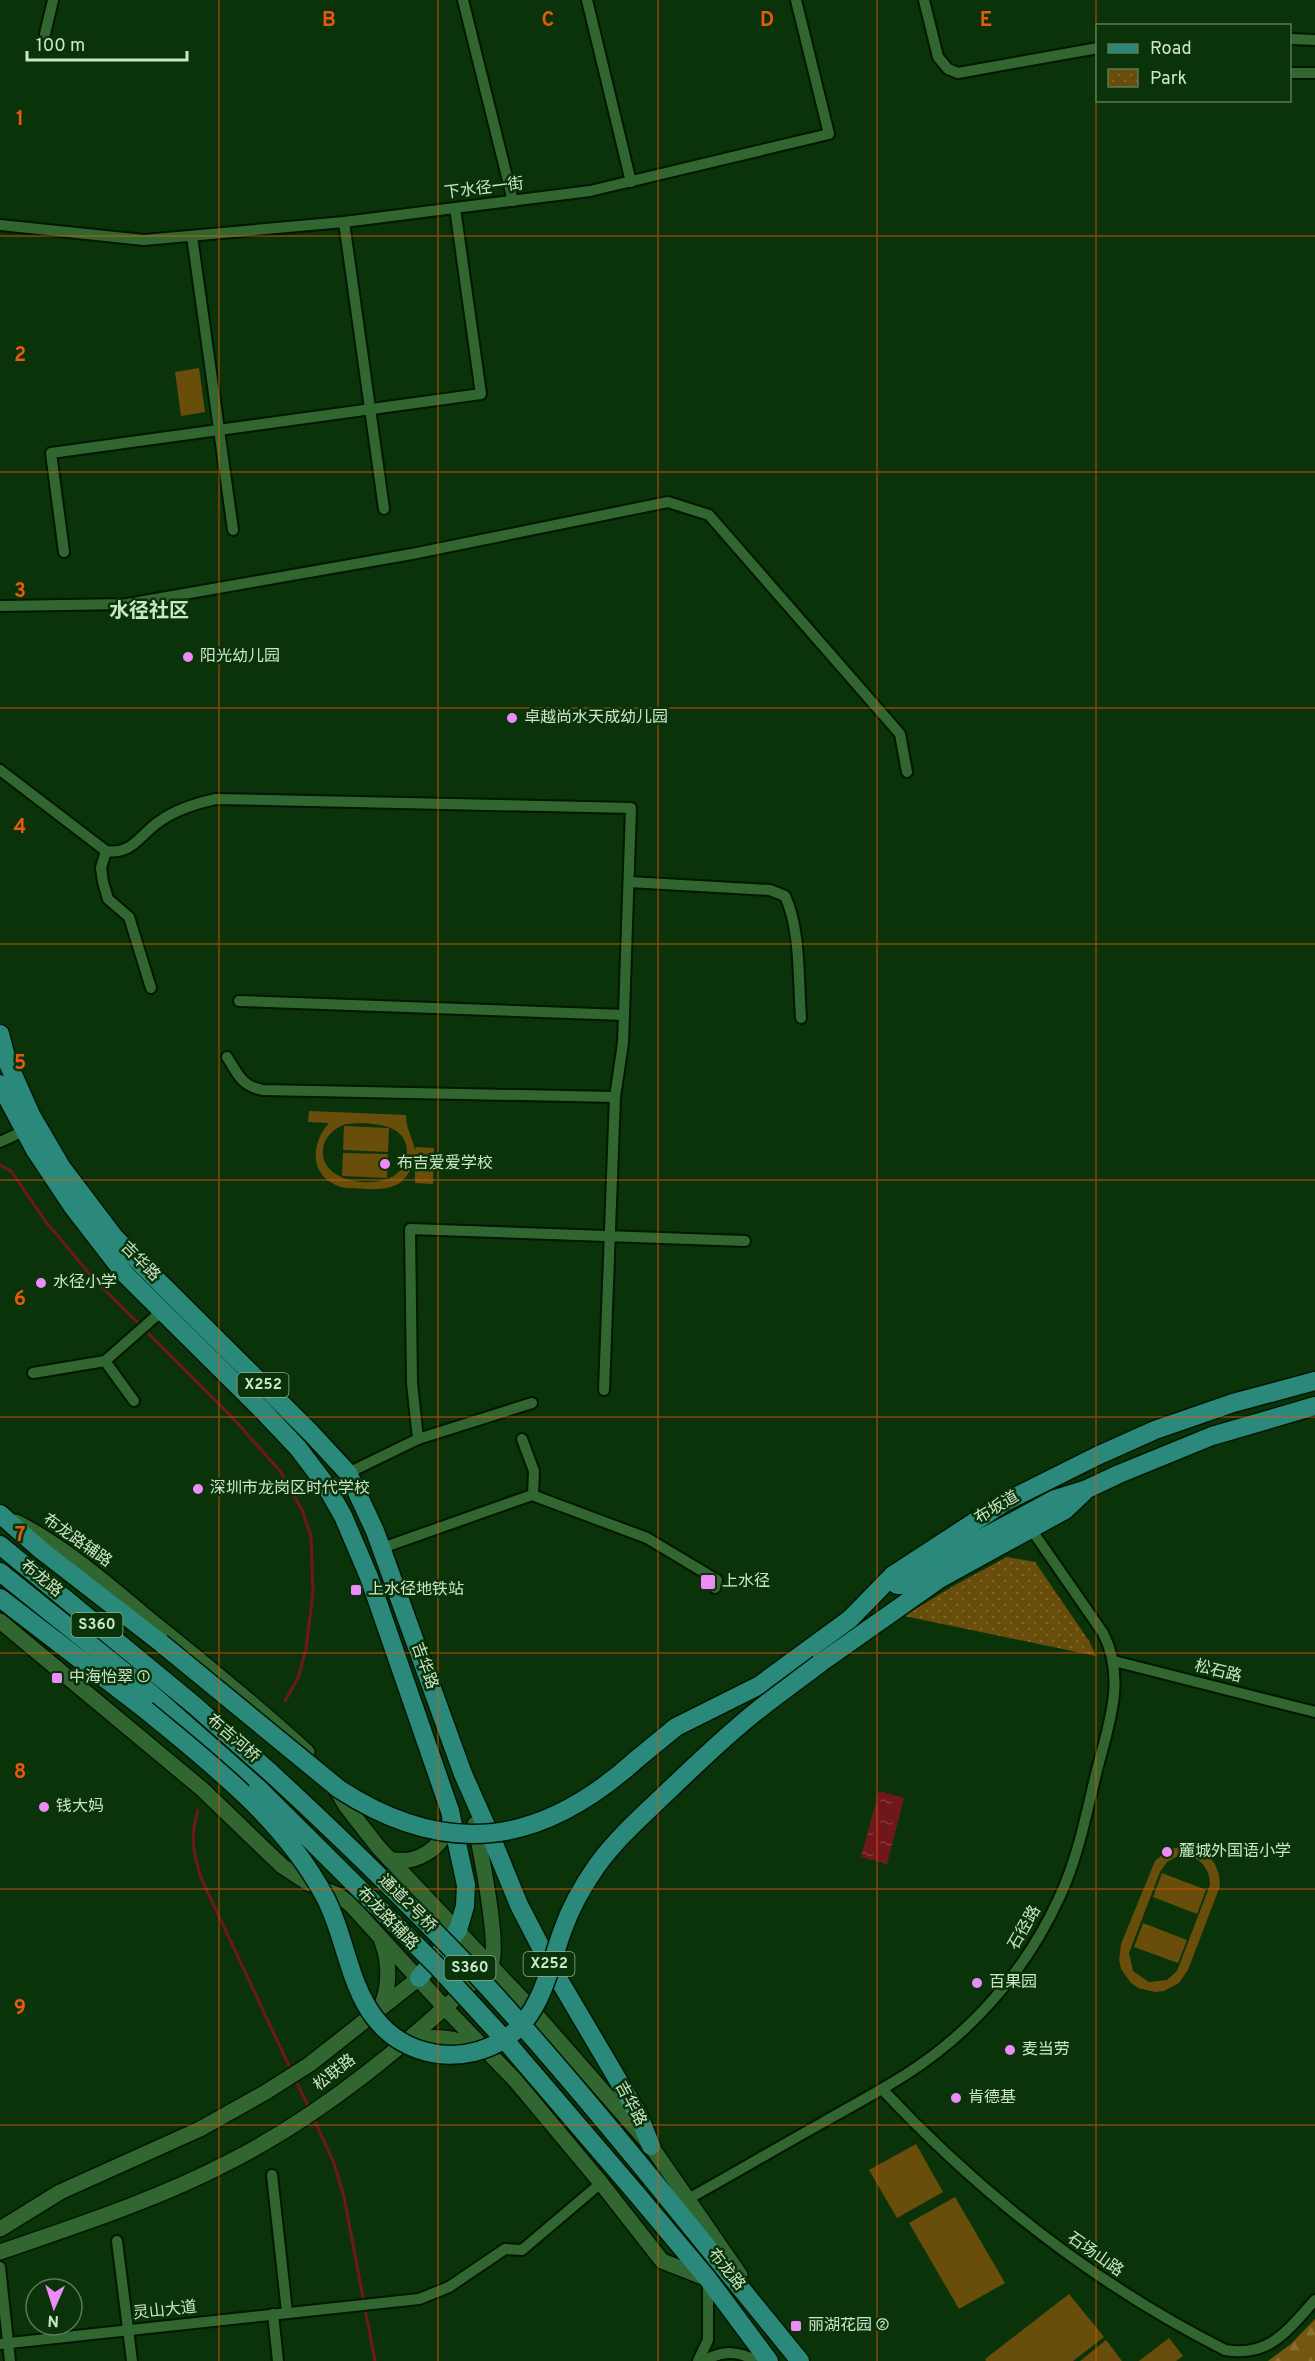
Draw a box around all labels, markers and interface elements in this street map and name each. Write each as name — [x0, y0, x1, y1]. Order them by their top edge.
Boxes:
text: B — [322, 8, 336, 34]
text: C — [542, 8, 554, 34]
text: D — [760, 8, 774, 34]
text: E — [980, 8, 992, 34]
scale bar — [27, 24, 188, 62]
legend — [1096, 24, 1291, 102]
text: 100 m — [36, 35, 85, 58]
text: Road — [1150, 38, 1192, 61]
text: Park — [1150, 68, 1187, 91]
text: 1 — [16, 107, 24, 133]
street label: 下水径一街 — [443, 174, 525, 204]
text: 2 — [14, 343, 26, 369]
text: 3 — [14, 579, 26, 605]
district label: 水径社区 — [109, 599, 189, 625]
place label: 阳光幼儿园 — [200, 647, 280, 667]
marker: 阳光幼儿园 — [181, 650, 195, 664]
place label: 卓越尚水天成幼儿园 — [524, 708, 668, 728]
marker: 卓越尚水天成幼儿园 — [505, 711, 519, 725]
text: 4 — [14, 815, 26, 841]
text: 5 — [14, 1051, 26, 1077]
place label: 布吉爱爱学校 — [397, 1154, 493, 1174]
marker: 布吉爱爱学校 — [378, 1157, 392, 1171]
street label: 吉华路 — [116, 1238, 164, 1286]
place label: 水径小学 — [53, 1273, 117, 1293]
marker: 水径小学 — [34, 1276, 48, 1290]
text: 6 — [14, 1287, 26, 1313]
road number: X252 — [238, 1373, 288, 1397]
place label: 深圳市龙岗区时代学校 — [210, 1479, 370, 1499]
marker: 深圳市龙岗区时代学校 — [191, 1482, 205, 1496]
street label: 布坂道 — [971, 1487, 1023, 1529]
street label: 布龙路辅路 — [38, 1510, 116, 1572]
text: 7 — [15, 1523, 25, 1549]
street label: 布龙路 — [16, 1556, 66, 1602]
place label: 上水径 — [722, 1572, 770, 1592]
marker: 上水径 — [699, 1573, 717, 1591]
place label: 上水径地铁站 — [368, 1580, 464, 1600]
marker: 上水径地铁站 — [349, 1583, 363, 1597]
road number: S360 — [72, 1613, 122, 1637]
street label: 吉华路 — [406, 1640, 442, 1692]
street label: 松石路 — [1192, 1656, 1244, 1688]
place label: 中海怡翠 ① — [69, 1668, 150, 1688]
marker: 中海怡翠 ① — [50, 1671, 64, 1685]
street label: 布吉河桥 — [202, 1710, 264, 1768]
text: 8 — [14, 1760, 26, 1786]
place label: 钱大妈 — [56, 1797, 104, 1817]
marker: 钱大妈 — [37, 1800, 51, 1814]
place label: 麓城外国语小学 — [1179, 1842, 1291, 1862]
marker: 麓城外国语小学 — [1160, 1845, 1174, 1859]
street label: 通道2号桥 — [374, 1871, 440, 1937]
street label: 布龙路辅路 — [352, 1883, 422, 1955]
street label: 石径路 — [1004, 1902, 1046, 1954]
road number: X252 — [524, 1952, 574, 1976]
road number: S360 — [444, 1956, 496, 1980]
place label: 百果园 — [989, 1973, 1037, 1993]
marker: 百果园 — [970, 1976, 984, 1990]
text: 9 — [14, 1996, 26, 2022]
place label: 麦当劳 — [1022, 2040, 1070, 2060]
marker: 麦当劳 — [1003, 2043, 1017, 2057]
street label: 松联路 — [310, 2050, 360, 2096]
street label: 吉华路 — [610, 2078, 650, 2130]
place label: 肯德基 — [968, 2088, 1016, 2108]
marker: 肯德基 — [949, 2091, 963, 2105]
street label: 石场山路 — [1063, 2228, 1127, 2282]
street label: 布龙路 — [703, 2245, 749, 2295]
north arrow — [24, 2277, 84, 2337]
street label: 灵山大道 — [132, 2298, 198, 2324]
text: N — [47, 2310, 60, 2330]
place label: 丽湖花园 ② — [808, 2316, 889, 2336]
marker: 丽湖花园 ② — [789, 2319, 803, 2333]

